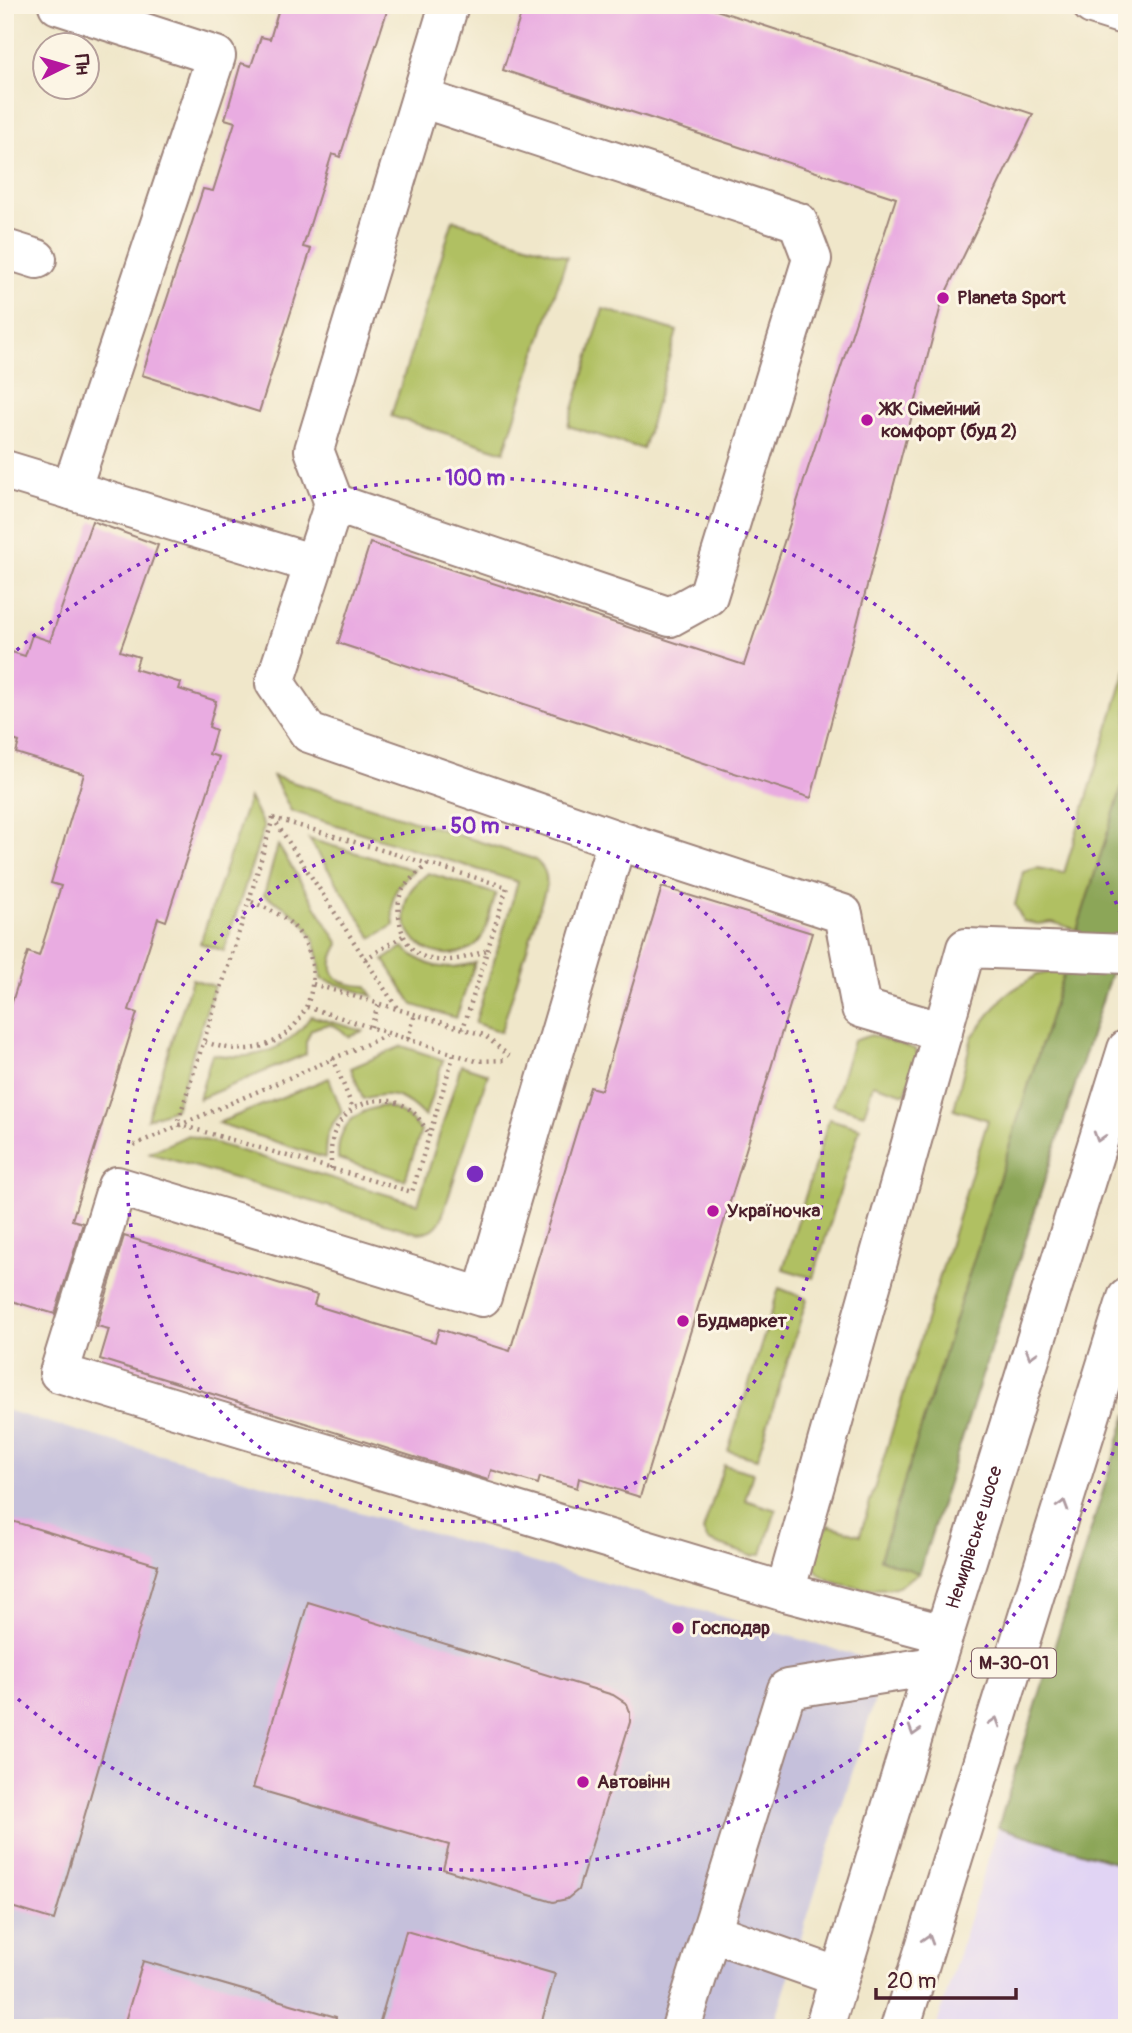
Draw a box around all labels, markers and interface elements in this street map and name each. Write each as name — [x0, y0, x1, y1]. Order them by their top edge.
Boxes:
north arrow — [32, 32, 102, 102]
text: Пн — [69, 53, 95, 76]
place label: Planeta Sport — [957, 286, 1067, 310]
marker: Planeta Sport — [935, 290, 951, 306]
place label: ЖК Сімейний комфорт (буд 2) — [878, 397, 1018, 443]
marker: ЖК Сімейний комфорт (буд 2) — [859, 412, 875, 428]
text: 100 m — [445, 465, 505, 492]
text: 50 m — [451, 813, 500, 840]
one-way arrow — [1093, 1130, 1107, 1143]
centre of rings — [463, 1162, 487, 1186]
place label: Україночка — [727, 1199, 821, 1223]
marker: Україночка — [705, 1203, 721, 1219]
place label: Будмаркет — [697, 1309, 787, 1333]
marker: Будмаркет — [675, 1313, 691, 1329]
one-way arrow — [1025, 1348, 1040, 1360]
street label: Немирівське шосе — [941, 1462, 1008, 1612]
one-way arrow — [1054, 1499, 1069, 1511]
place label: Господар — [692, 1616, 770, 1640]
marker: Господар — [670, 1620, 686, 1636]
road number: М-30-01 — [972, 1648, 1056, 1678]
one-way arrow — [987, 1716, 1002, 1728]
one-way arrow — [908, 1725, 923, 1737]
place label: Автовінн — [597, 1770, 670, 1794]
marker: Автовінн — [575, 1774, 591, 1790]
one-way arrow — [920, 1933, 934, 1946]
scale bar — [876, 1956, 1016, 2000]
text: 20 m — [887, 1968, 936, 1995]

